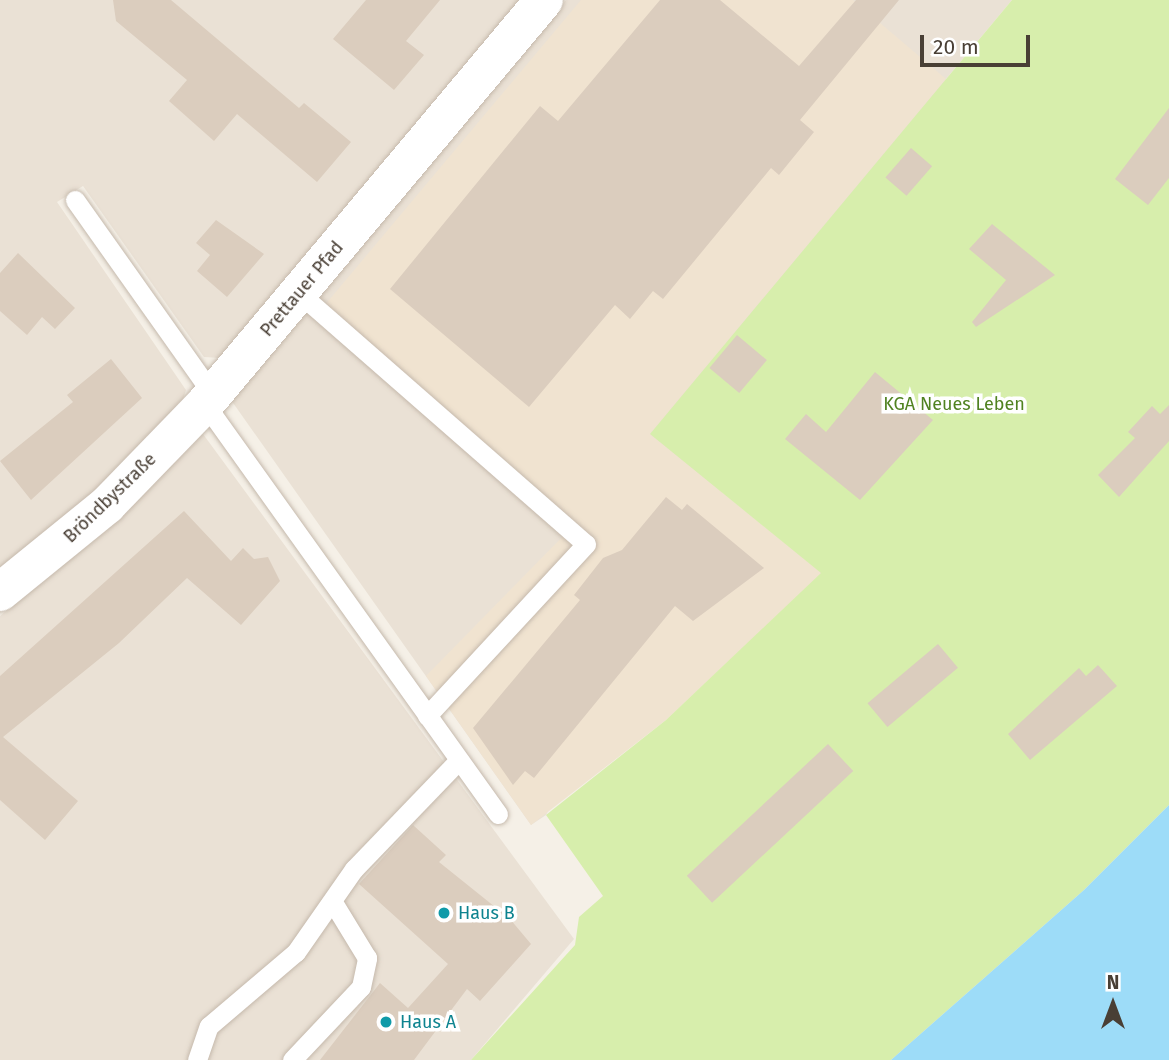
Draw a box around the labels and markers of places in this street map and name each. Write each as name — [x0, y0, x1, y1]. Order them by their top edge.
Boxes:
place label: Haus B — [458, 902, 515, 924]
marker: Haus B — [436, 905, 452, 921]
place label: Haus A — [400, 1011, 456, 1033]
marker: Haus A — [378, 1014, 394, 1030]

